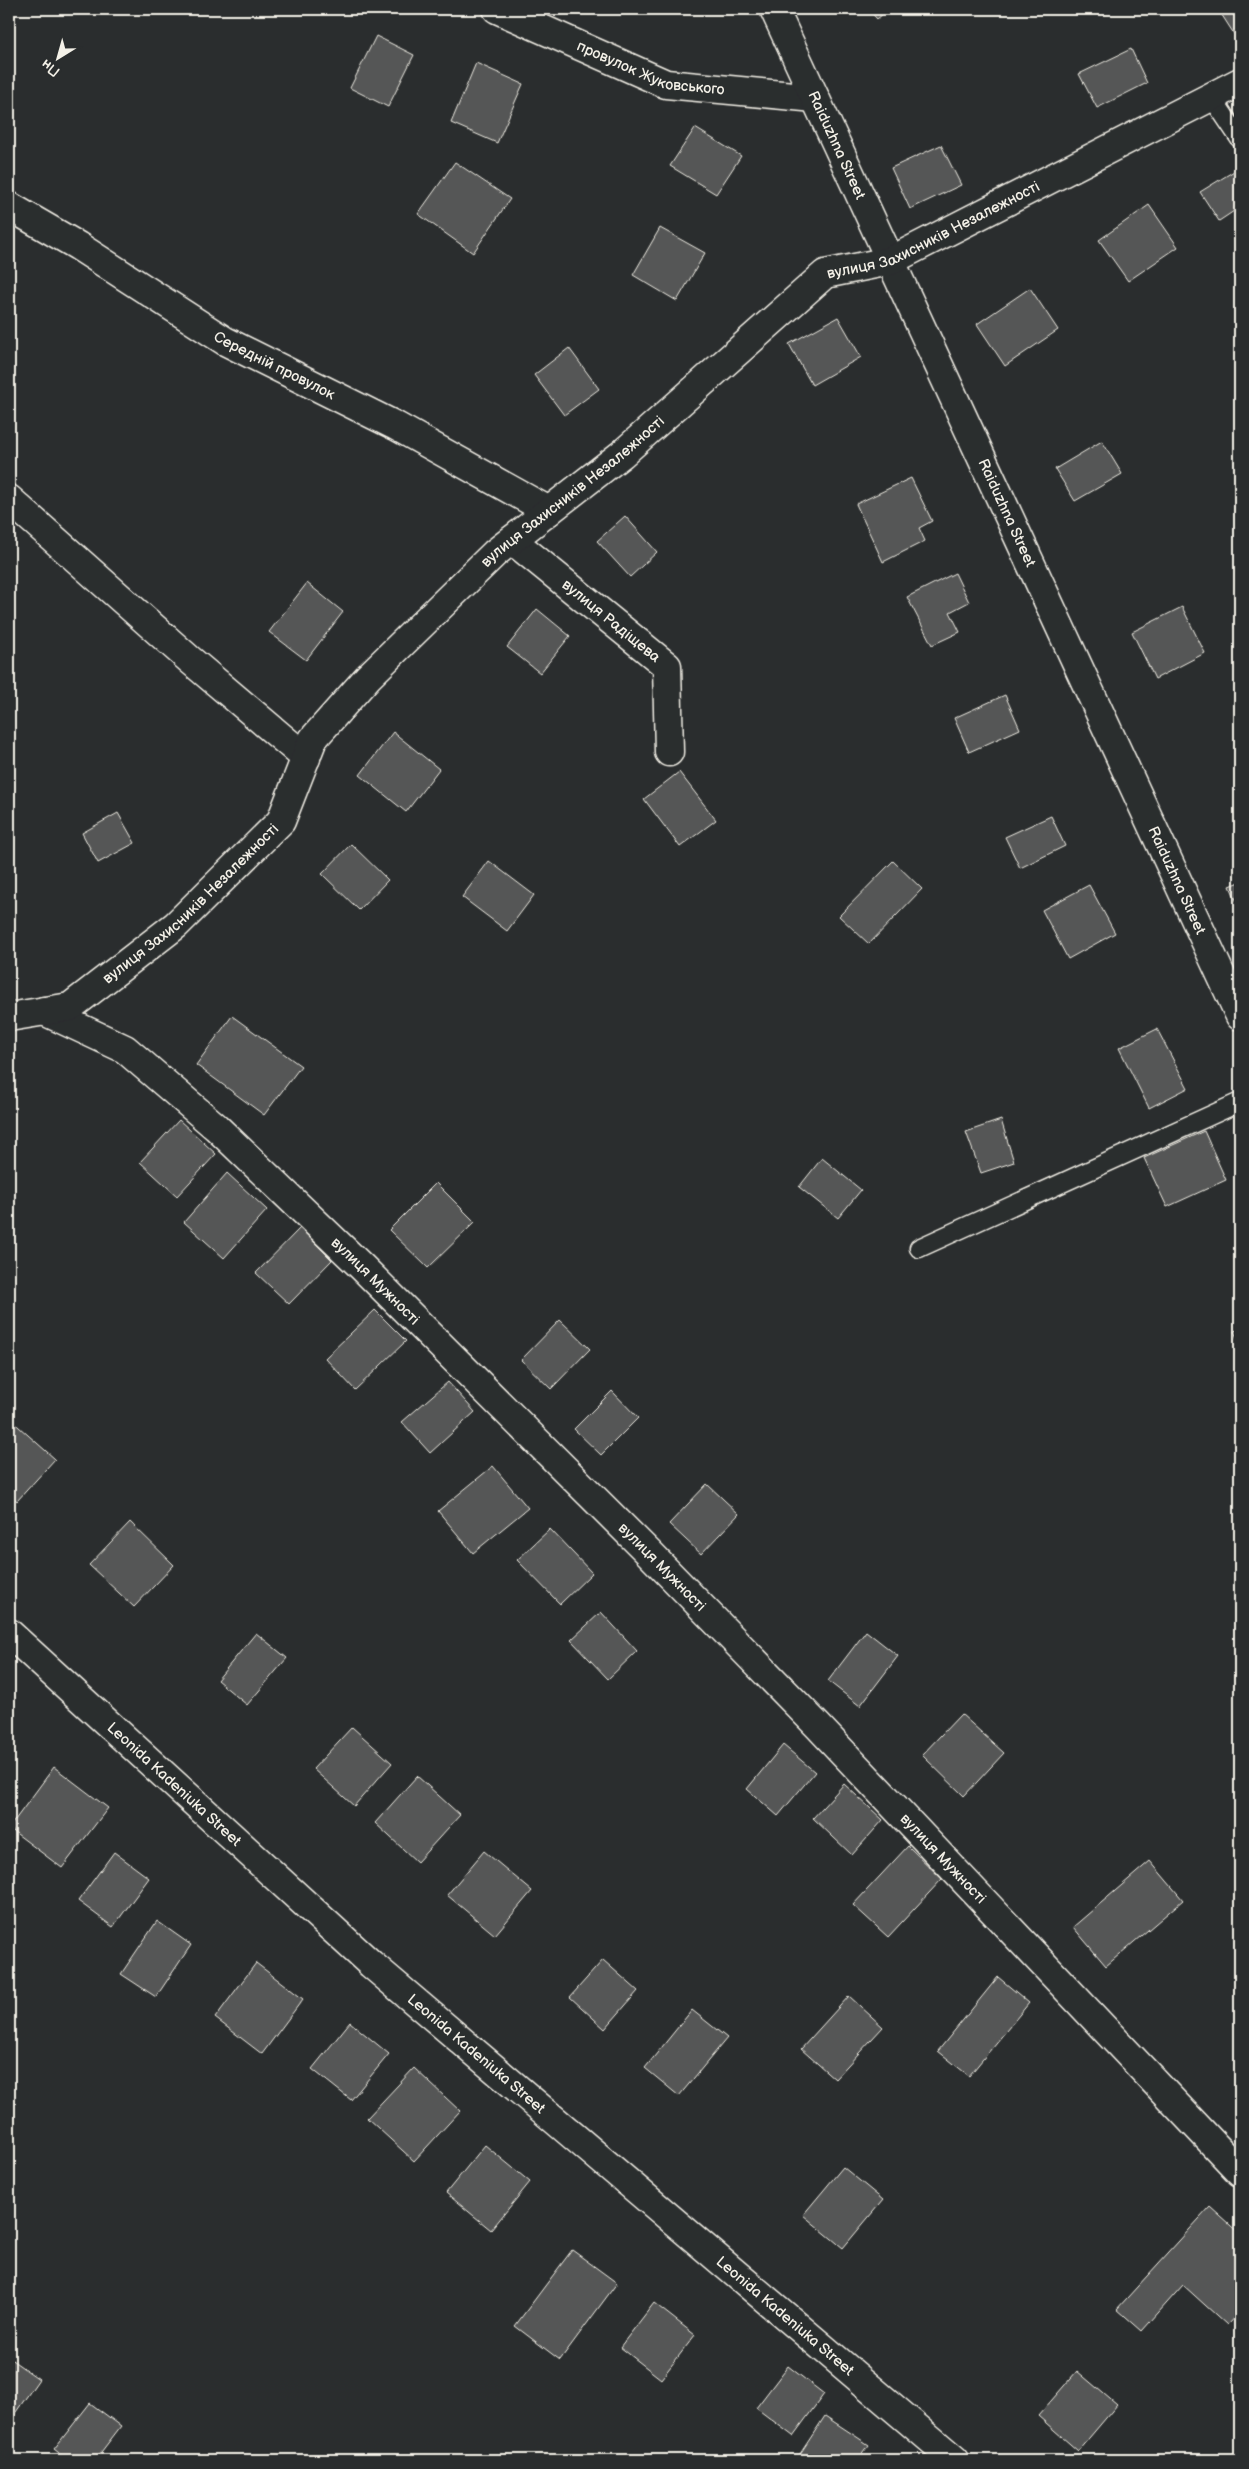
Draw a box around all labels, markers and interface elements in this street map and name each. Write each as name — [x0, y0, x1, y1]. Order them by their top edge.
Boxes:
north arrow — [32, 32, 82, 82]
street label: провулок Жуковського — [574, 37, 726, 99]
text: Пн — [38, 56, 63, 80]
street label: Raiduzhna Street — [803, 88, 870, 203]
street label: вулиця Захисників Незалежності — [825, 177, 1043, 283]
street label: Середній провулок — [210, 327, 338, 404]
street label: вулиця Захисників Незалежності — [477, 412, 669, 572]
street label: Raiduzhna Street — [973, 456, 1040, 570]
street label: вулиця Радіщева — [558, 575, 664, 667]
street label: вулиця Захисників Незалежності — [99, 820, 283, 988]
street label: Raiduzhna Street — [1144, 823, 1210, 938]
street label: вулиця Мужності — [327, 1233, 424, 1329]
street label: вулиця Мужності — [614, 1519, 710, 1616]
street label: Leonida Kadeniuka Street — [103, 1718, 245, 1851]
street label: вулиця Мужності — [896, 1810, 990, 1908]
street label: Leonida Kadeniuka Street — [403, 1990, 549, 2118]
street label: Leonida Kadeniuka Street — [712, 2252, 858, 2380]

